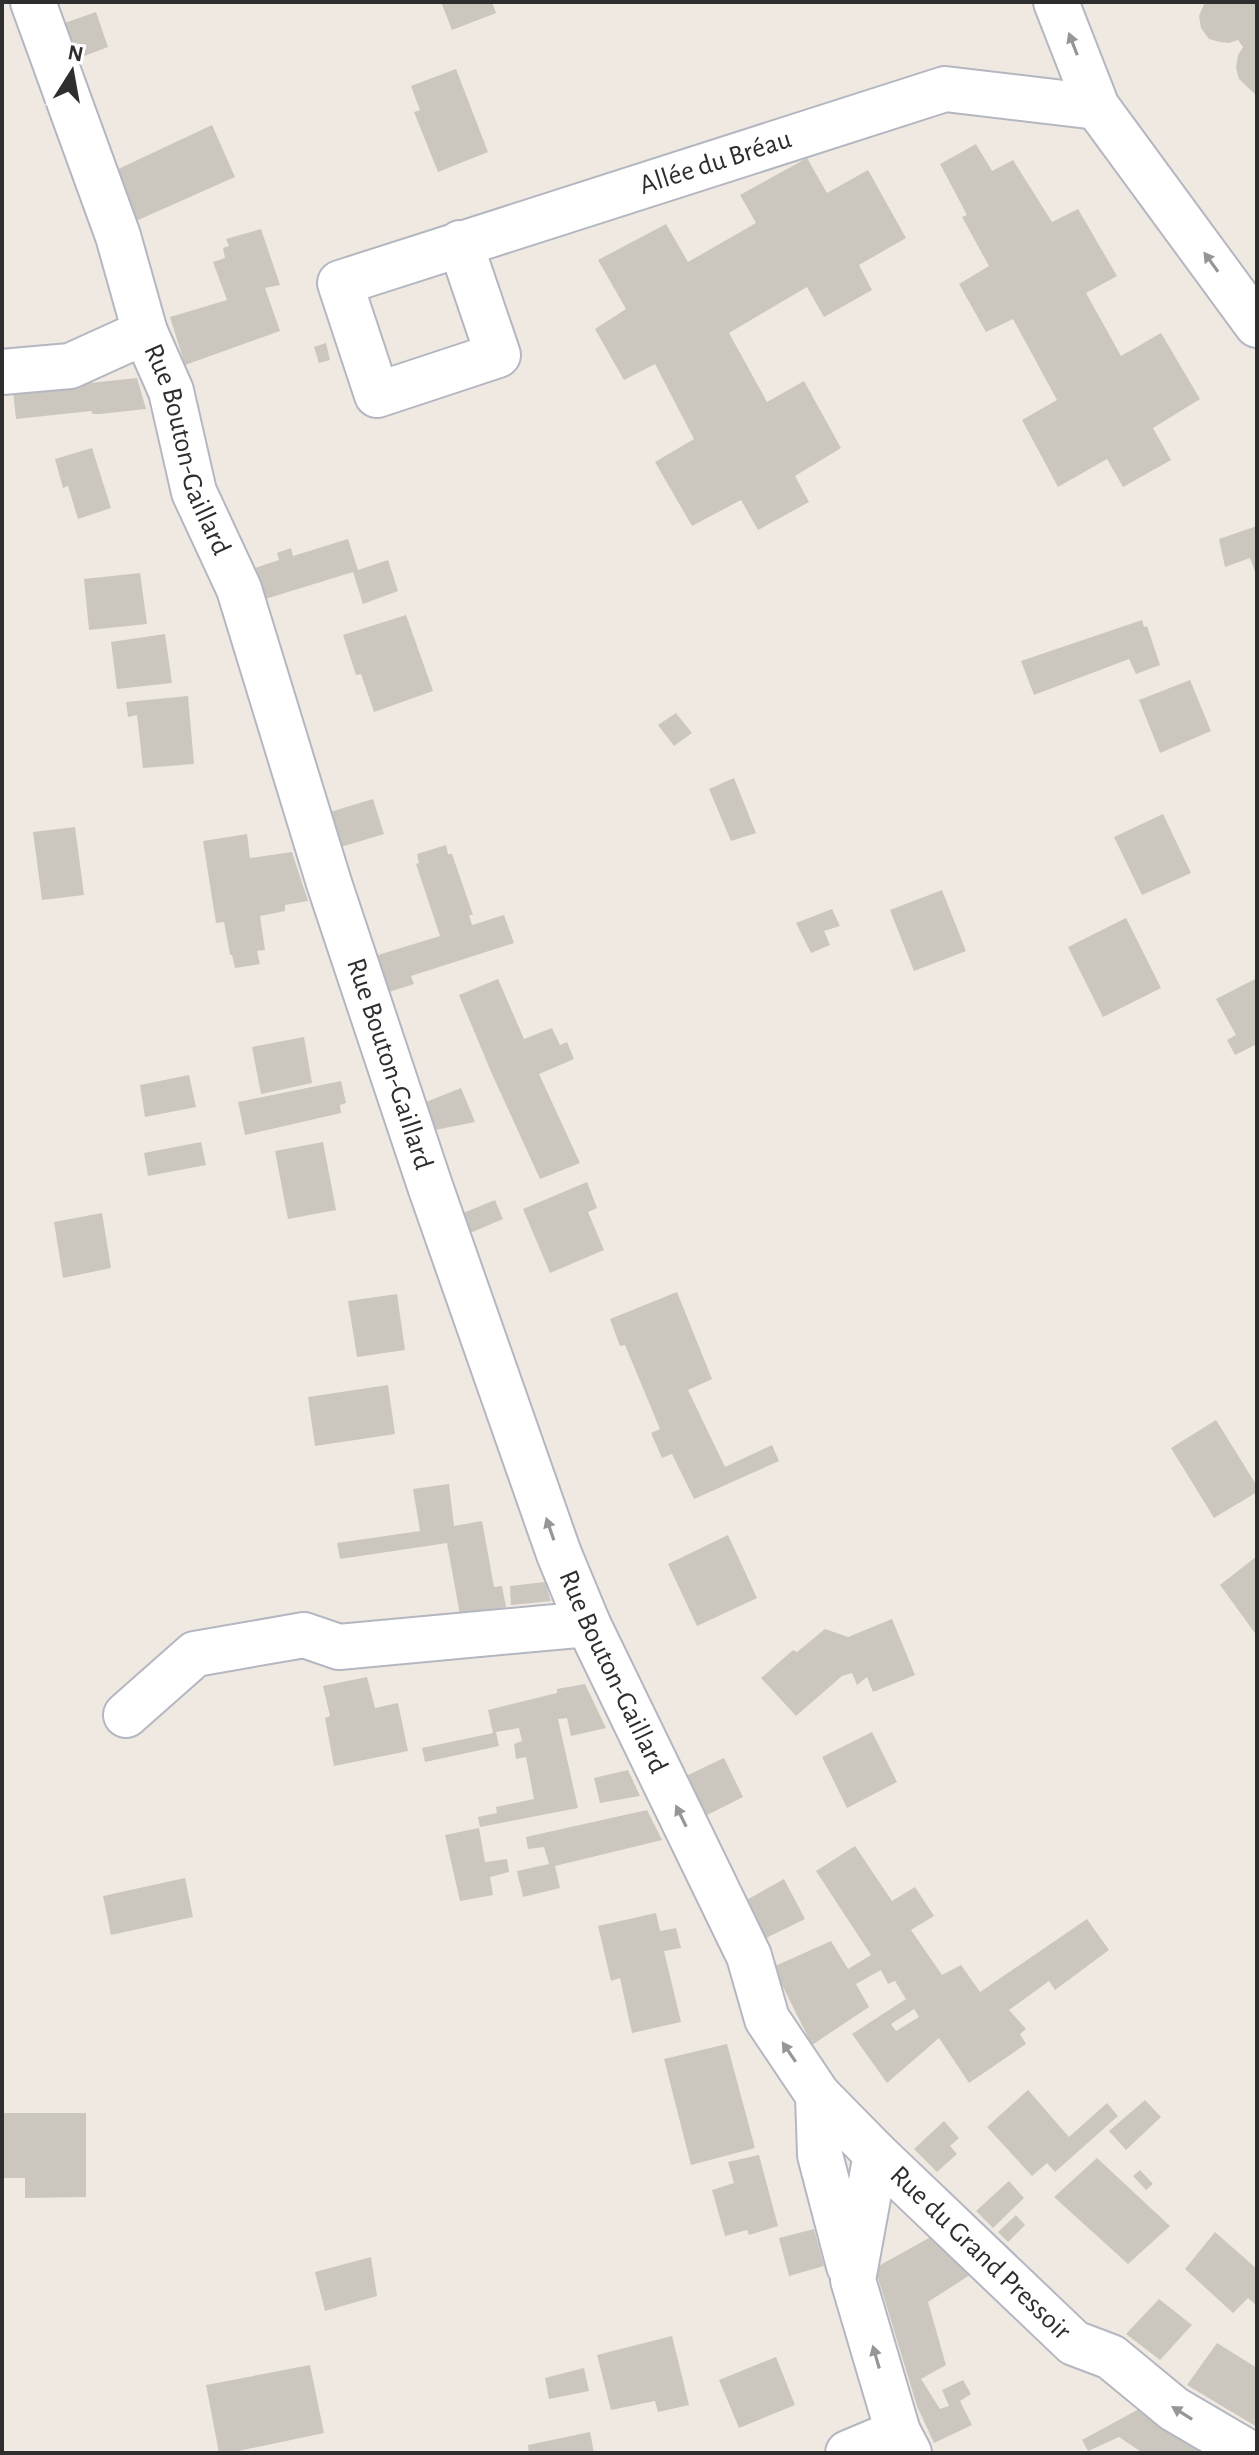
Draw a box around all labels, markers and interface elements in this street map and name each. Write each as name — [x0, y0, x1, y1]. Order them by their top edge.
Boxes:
one-way arrow — [1066, 31, 1079, 55]
north arrow — [32, 32, 112, 112]
text: N — [66, 41, 85, 66]
street label: Allée du Bréau — [636, 125, 795, 200]
one-way arrow — [1204, 251, 1219, 272]
street label: Rue Bouton-Gaillard — [138, 340, 235, 559]
street label: Rue Bouton-Gaillard — [341, 955, 438, 1173]
one-way arrow — [543, 1517, 556, 1541]
street label: Rue Bouton-Gaillard — [553, 1566, 672, 1778]
one-way arrow — [674, 1805, 688, 1828]
one-way arrow — [782, 2041, 797, 2062]
street label: Rue du Grand Pressoir — [884, 2161, 1076, 2346]
one-way arrow — [869, 2345, 882, 2369]
one-way arrow — [1171, 2405, 1192, 2420]

